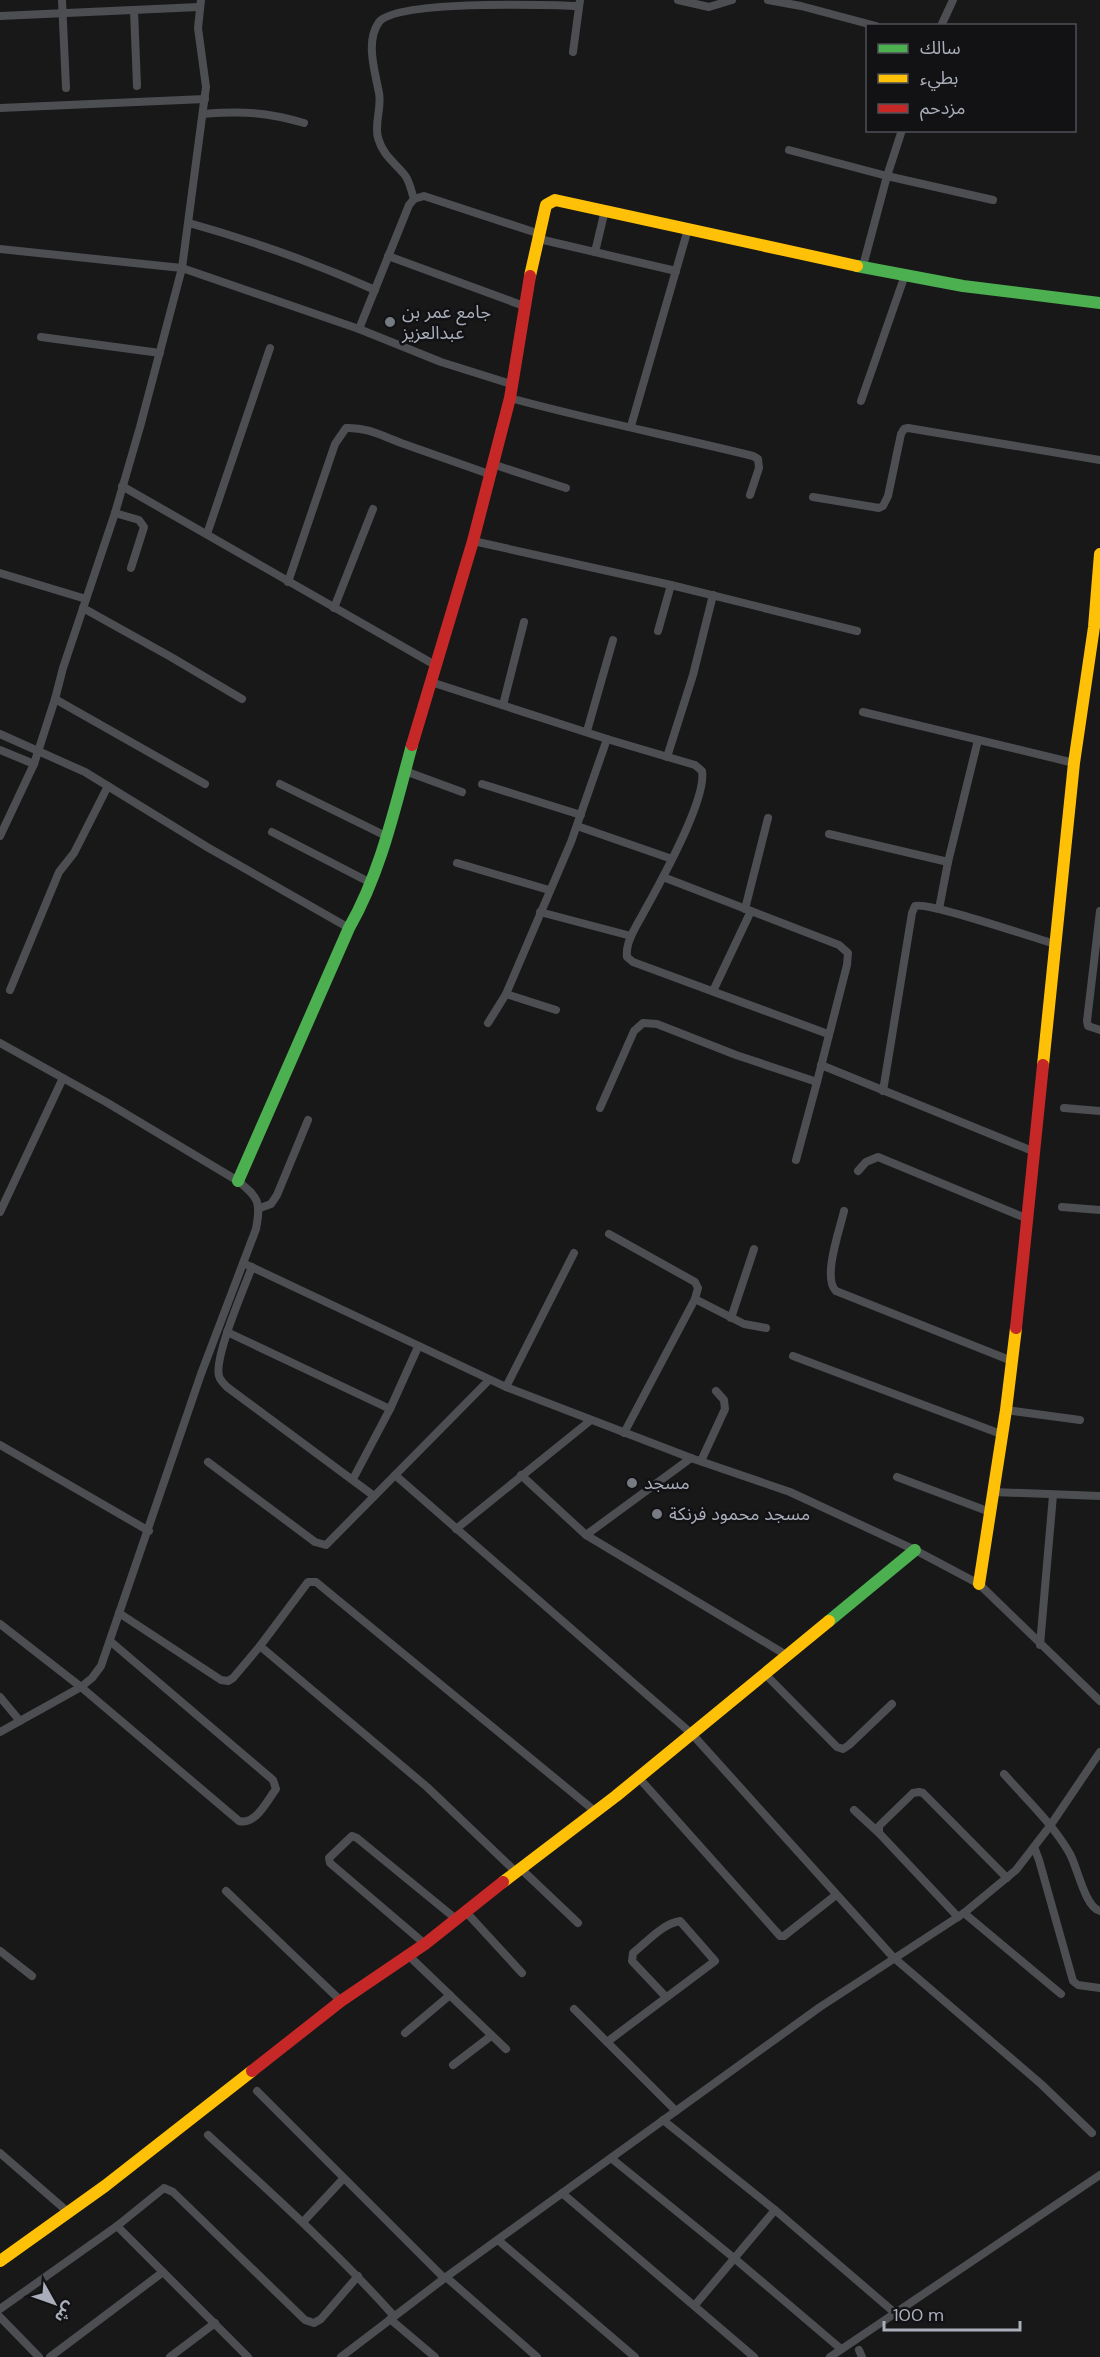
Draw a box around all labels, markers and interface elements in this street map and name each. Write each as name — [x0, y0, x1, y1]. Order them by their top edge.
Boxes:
legend — [866, 24, 1076, 132]
text: سالك — [920, 36, 961, 60]
text: بطيء — [920, 66, 958, 91]
text: مزدحم — [920, 96, 965, 121]
place label: جامع عمر بن عبدالعزيز — [401, 300, 491, 345]
marker: جامع عمر بن عبدالعزيز — [383, 315, 397, 329]
place label: مسجد — [644, 1471, 690, 1495]
marker: مسجد — [625, 1476, 639, 1490]
place label: مسجد محمود فرنكة — [669, 1502, 810, 1526]
marker: مسجد محمود فرنكة — [650, 1507, 664, 1521]
north arrow — [24, 2273, 84, 2333]
scale bar — [884, 2294, 1020, 2332]
text: ش — [50, 2297, 80, 2328]
text: 100 m — [893, 2303, 944, 2327]

